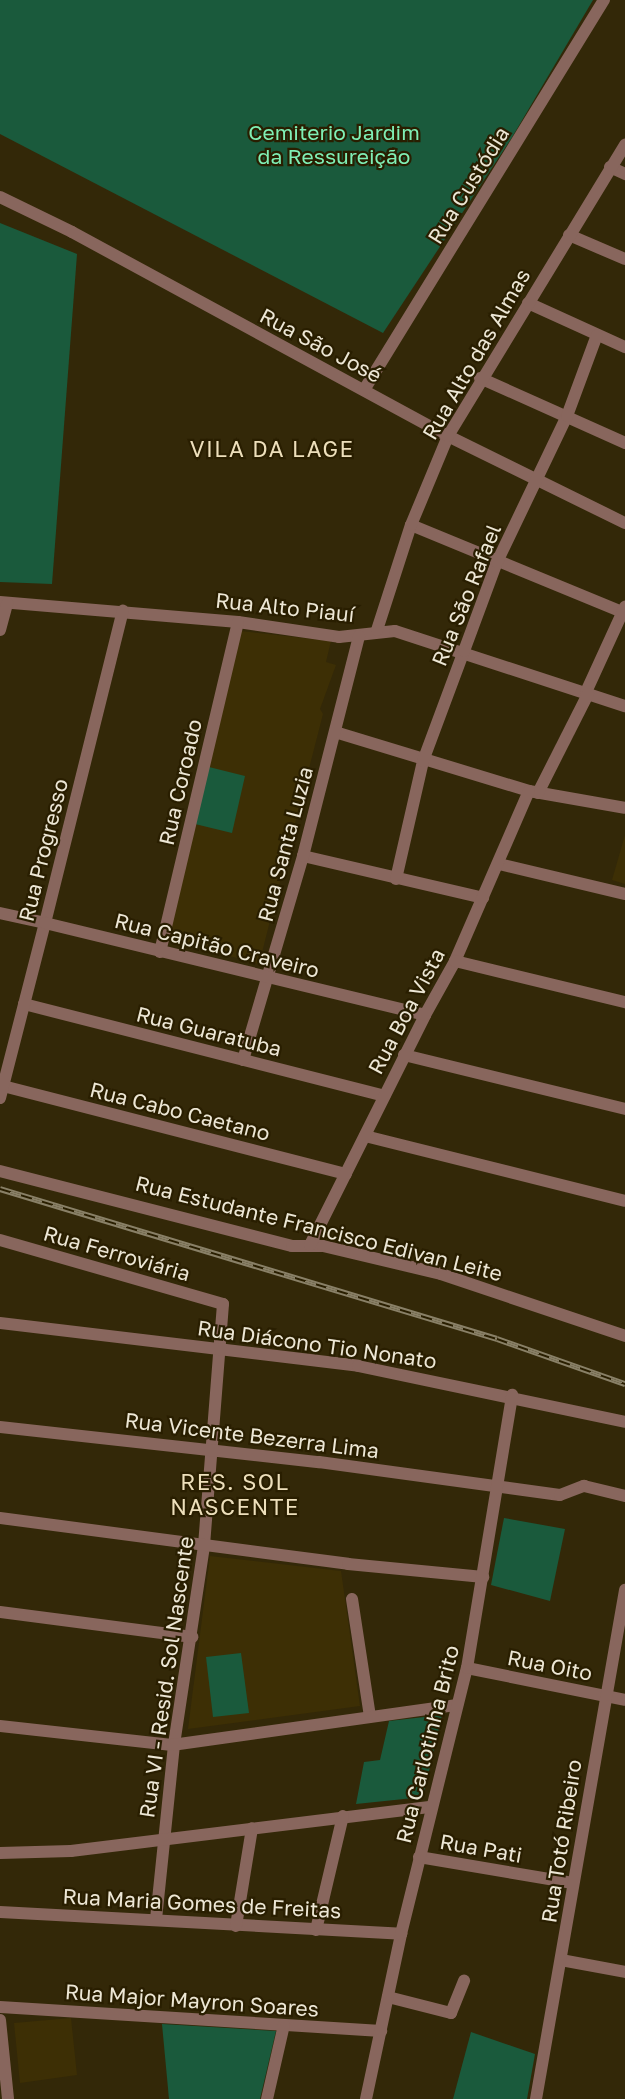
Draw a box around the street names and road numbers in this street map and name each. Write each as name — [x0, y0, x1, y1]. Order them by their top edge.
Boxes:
street label: Rua Custódia — [422, 122, 514, 248]
street label: Rua Alto das Almas — [417, 264, 535, 444]
street label: Rua São José — [256, 302, 386, 388]
street label: Rua São Rafael — [426, 520, 506, 670]
street label: Rua Alto Piauí — [214, 587, 356, 627]
street label: Rua Coroado — [153, 717, 207, 847]
street label: Rua Santa Luzia — [252, 764, 318, 924]
street label: Rua Progresso — [13, 776, 73, 924]
street label: Rua Capitão Craveiro — [112, 907, 322, 983]
street label: Rua Boa Vista — [362, 944, 450, 1078]
street label: Rua Guaratuba — [134, 1001, 284, 1061]
street label: Rua Cabo Caetano — [87, 1076, 273, 1146]
street label: Rua Estudante Francisco Edivan Leite — [133, 1170, 505, 1286]
street label: Rua Ferroviária — [41, 1220, 193, 1286]
street label: Rua Diácono Tio Nonato — [196, 1315, 438, 1373]
street label: Rua Vicente Bezerra Lima — [123, 1407, 381, 1463]
street label: Rua VI - Resid. Sol Nascente — [134, 1535, 198, 1819]
street label: Rua Carlotinha Brito — [390, 1642, 464, 1846]
street label: Rua Oito — [505, 1644, 595, 1686]
street label: Rua Totó Ribeiro — [536, 1758, 586, 1924]
street label: Rua Pati — [438, 1828, 524, 1868]
street label: Rua Maria Gomes de Freitas — [62, 1883, 342, 1923]
street label: Rua Major Mayron Soares — [64, 1979, 320, 2021]

